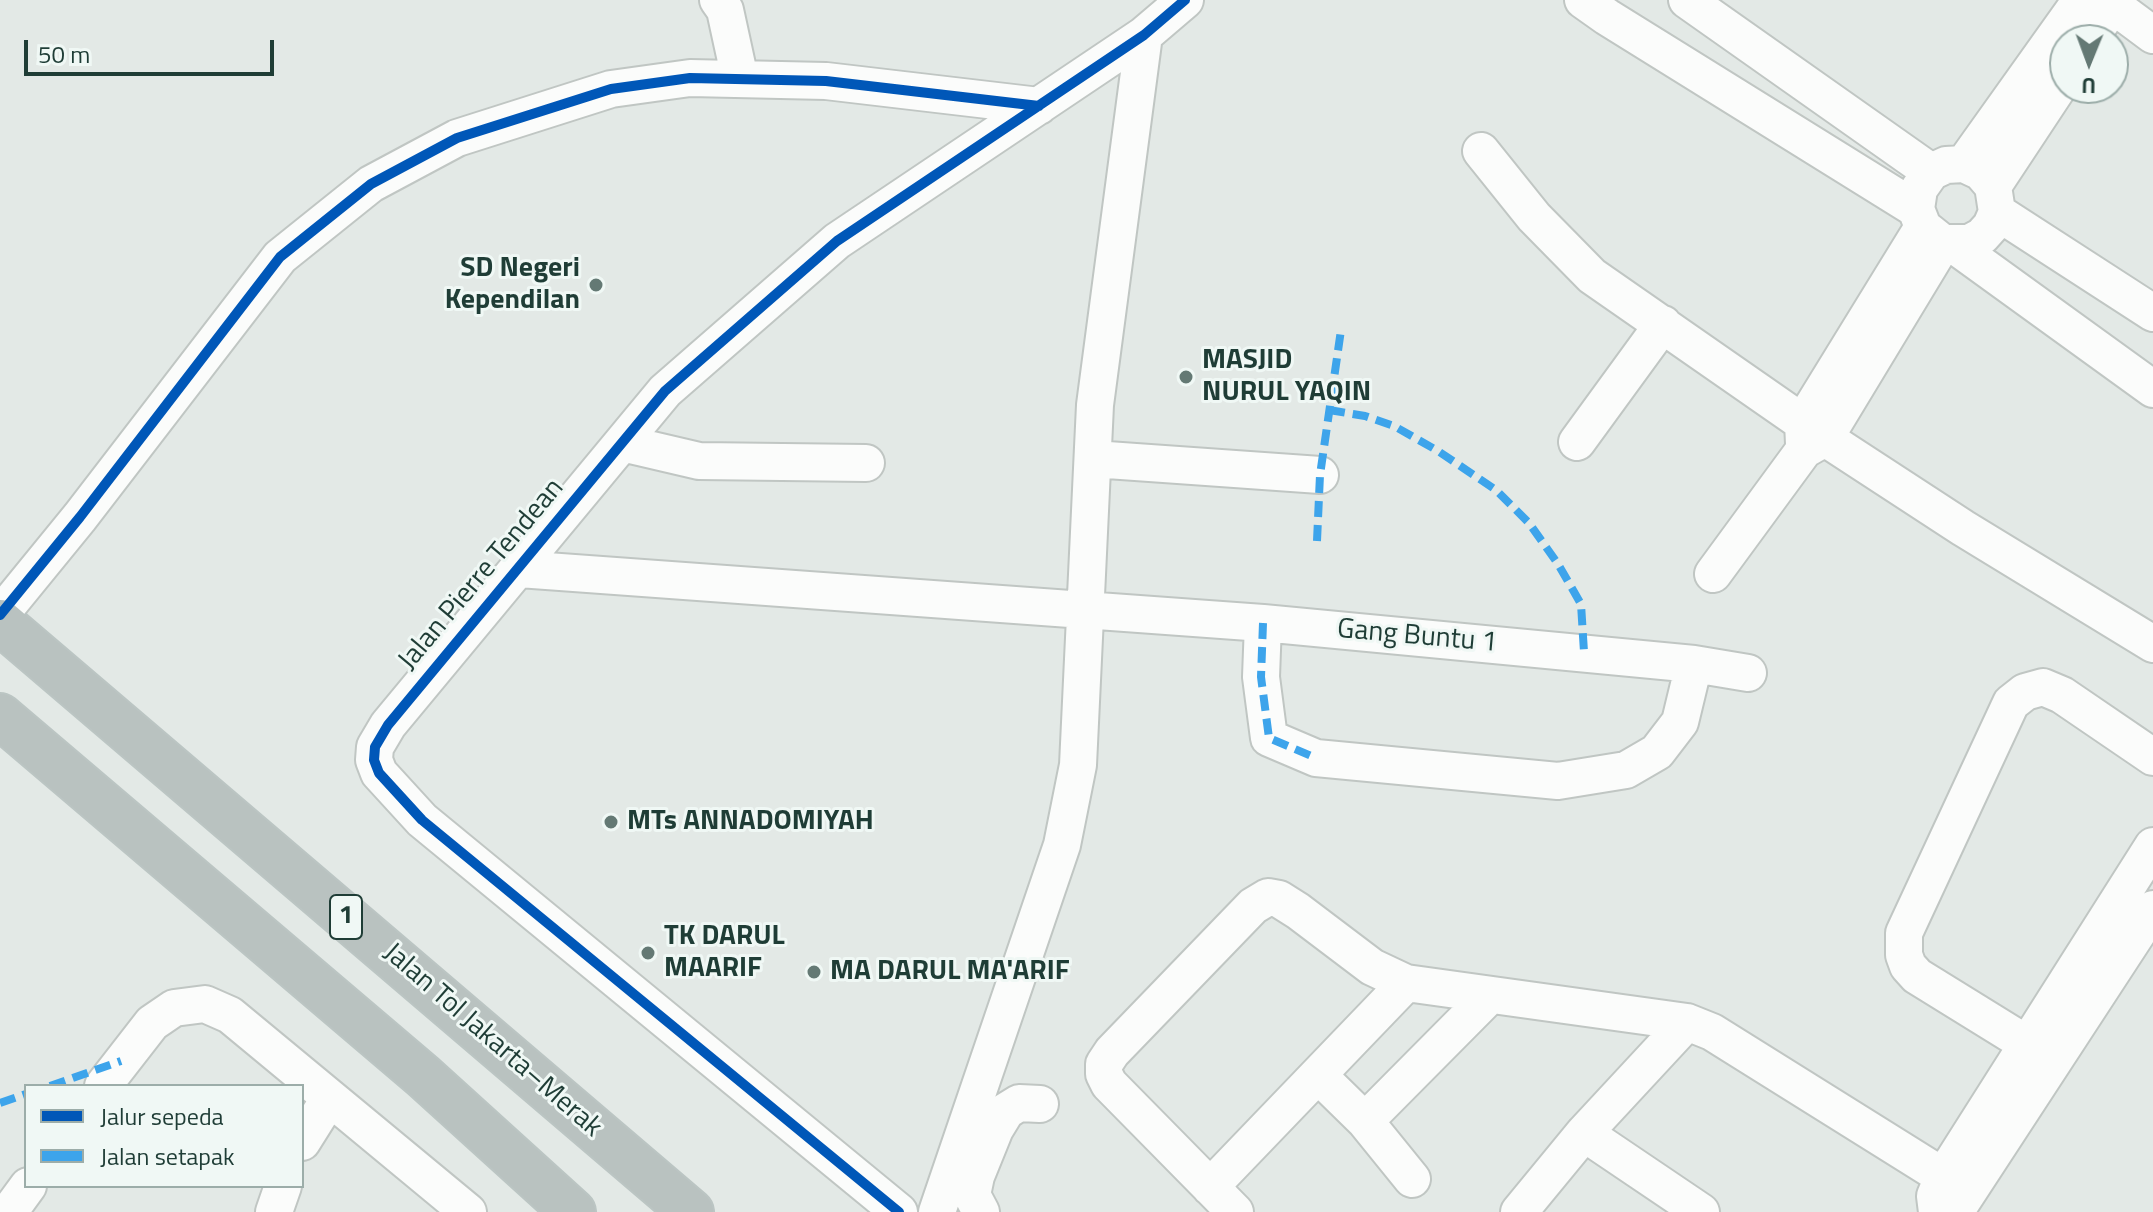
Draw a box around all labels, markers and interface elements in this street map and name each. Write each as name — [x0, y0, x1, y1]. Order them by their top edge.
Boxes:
scale bar — [28, 24, 278, 74]
north arrow — [2049, 24, 2129, 104]
text: 50 m — [38, 36, 90, 72]
text: U — [2081, 69, 2096, 103]
place label: SD Negeri Kependilan — [445, 252, 580, 318]
marker: SD Negeri Kependilan — [587, 276, 605, 294]
place label: MASJID NURUL YAQIN — [1202, 344, 1371, 410]
marker: MASJID NURUL YAQIN — [1177, 368, 1195, 386]
street label: Jalan Pierre Tendean — [392, 472, 572, 678]
street label: Gang Buntu 1 — [1336, 613, 1498, 661]
place label: MTs ANNADOMIYAH — [627, 805, 874, 839]
marker: MTs ANNADOMIYAH — [602, 813, 620, 831]
road number: 1 — [330, 895, 362, 939]
place label: TK DARUL MAARIF — [664, 920, 785, 986]
street label: Jalan Tol Jakarta–Merak — [376, 937, 608, 1145]
marker: TK DARUL MAARIF — [639, 944, 657, 962]
place label: MA DARUL MA'ARIF — [830, 955, 1070, 989]
marker: MA DARUL MA'ARIF — [805, 963, 823, 981]
legend — [24, 1084, 304, 1188]
text: Jalur sepeda — [100, 1098, 224, 1134]
text: Jalan setapak — [100, 1138, 235, 1174]

